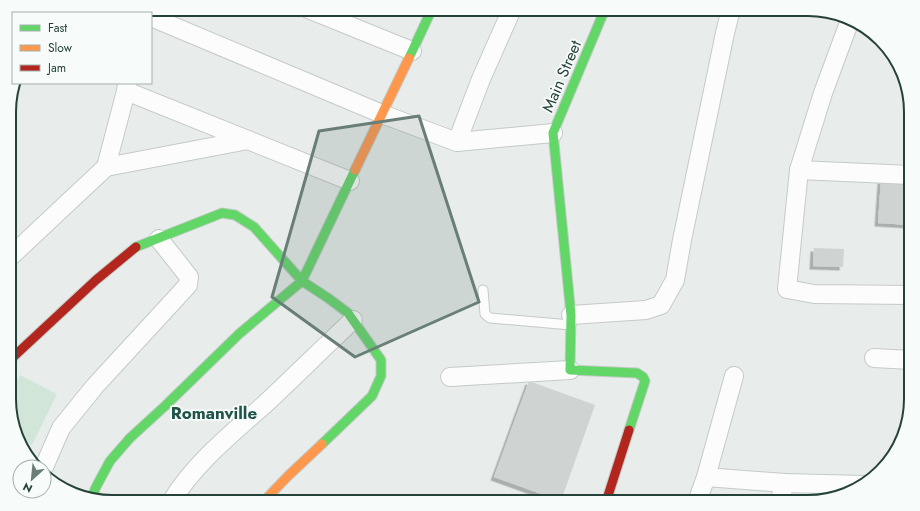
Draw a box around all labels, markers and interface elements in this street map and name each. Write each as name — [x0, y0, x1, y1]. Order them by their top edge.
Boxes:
legend — [12, 12, 152, 84]
text: Fast — [48, 19, 67, 37]
street label: Main Street — [536, 36, 587, 116]
text: Slow — [48, 39, 73, 57]
text: Jam — [46, 59, 66, 77]
district label: Romanville — [171, 401, 257, 425]
north arrow — [12, 459, 52, 499]
text: N — [20, 479, 35, 497]

